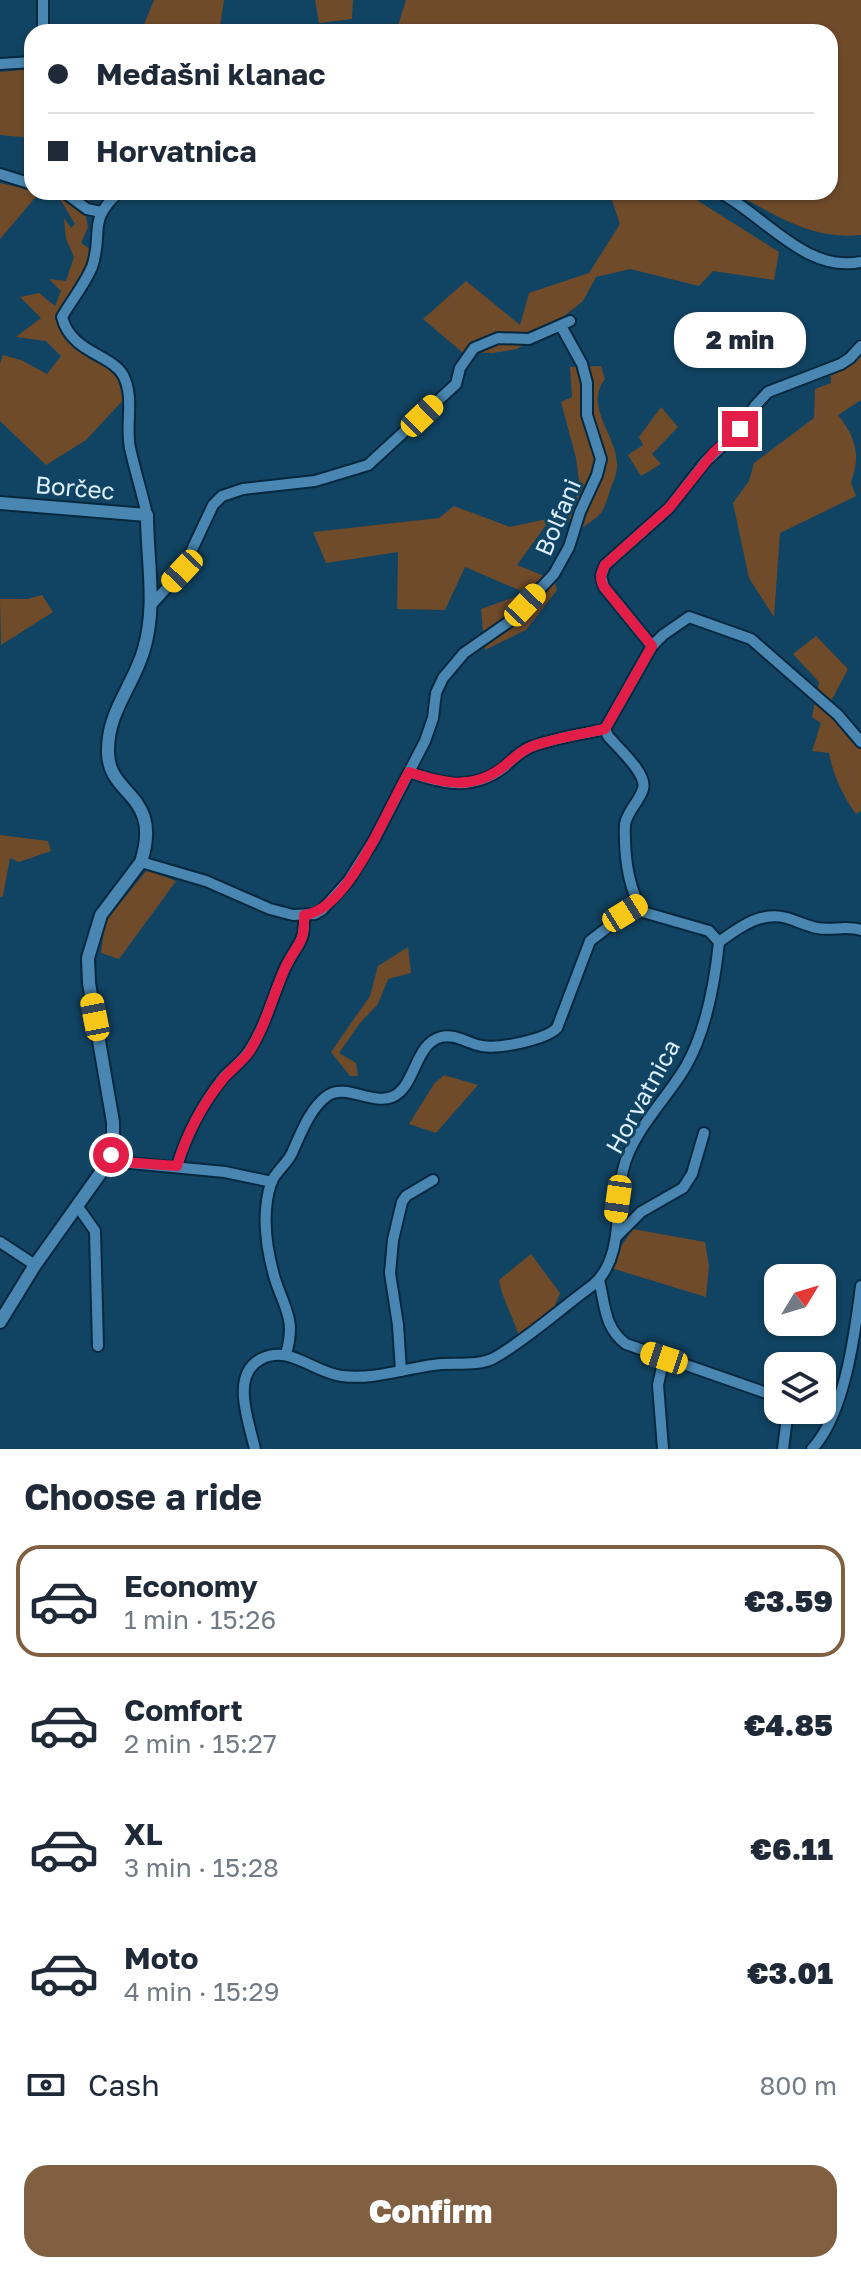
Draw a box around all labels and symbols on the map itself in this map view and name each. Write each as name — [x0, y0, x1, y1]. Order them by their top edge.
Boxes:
callout: 2 min — [674, 313, 806, 369]
car — [396, 391, 448, 441]
route end — [722, 411, 758, 447]
street label: Borčec — [34, 469, 116, 505]
street label: Bolfani — [528, 474, 586, 560]
car — [157, 545, 207, 597]
car — [500, 579, 550, 631]
car — [598, 890, 652, 936]
car — [79, 991, 111, 1043]
street label: Horvatnica — [599, 1034, 685, 1158]
route start — [93, 1137, 129, 1173]
car — [603, 1174, 633, 1224]
north arrow — [764, 1264, 836, 1336]
car — [637, 1339, 691, 1377]

